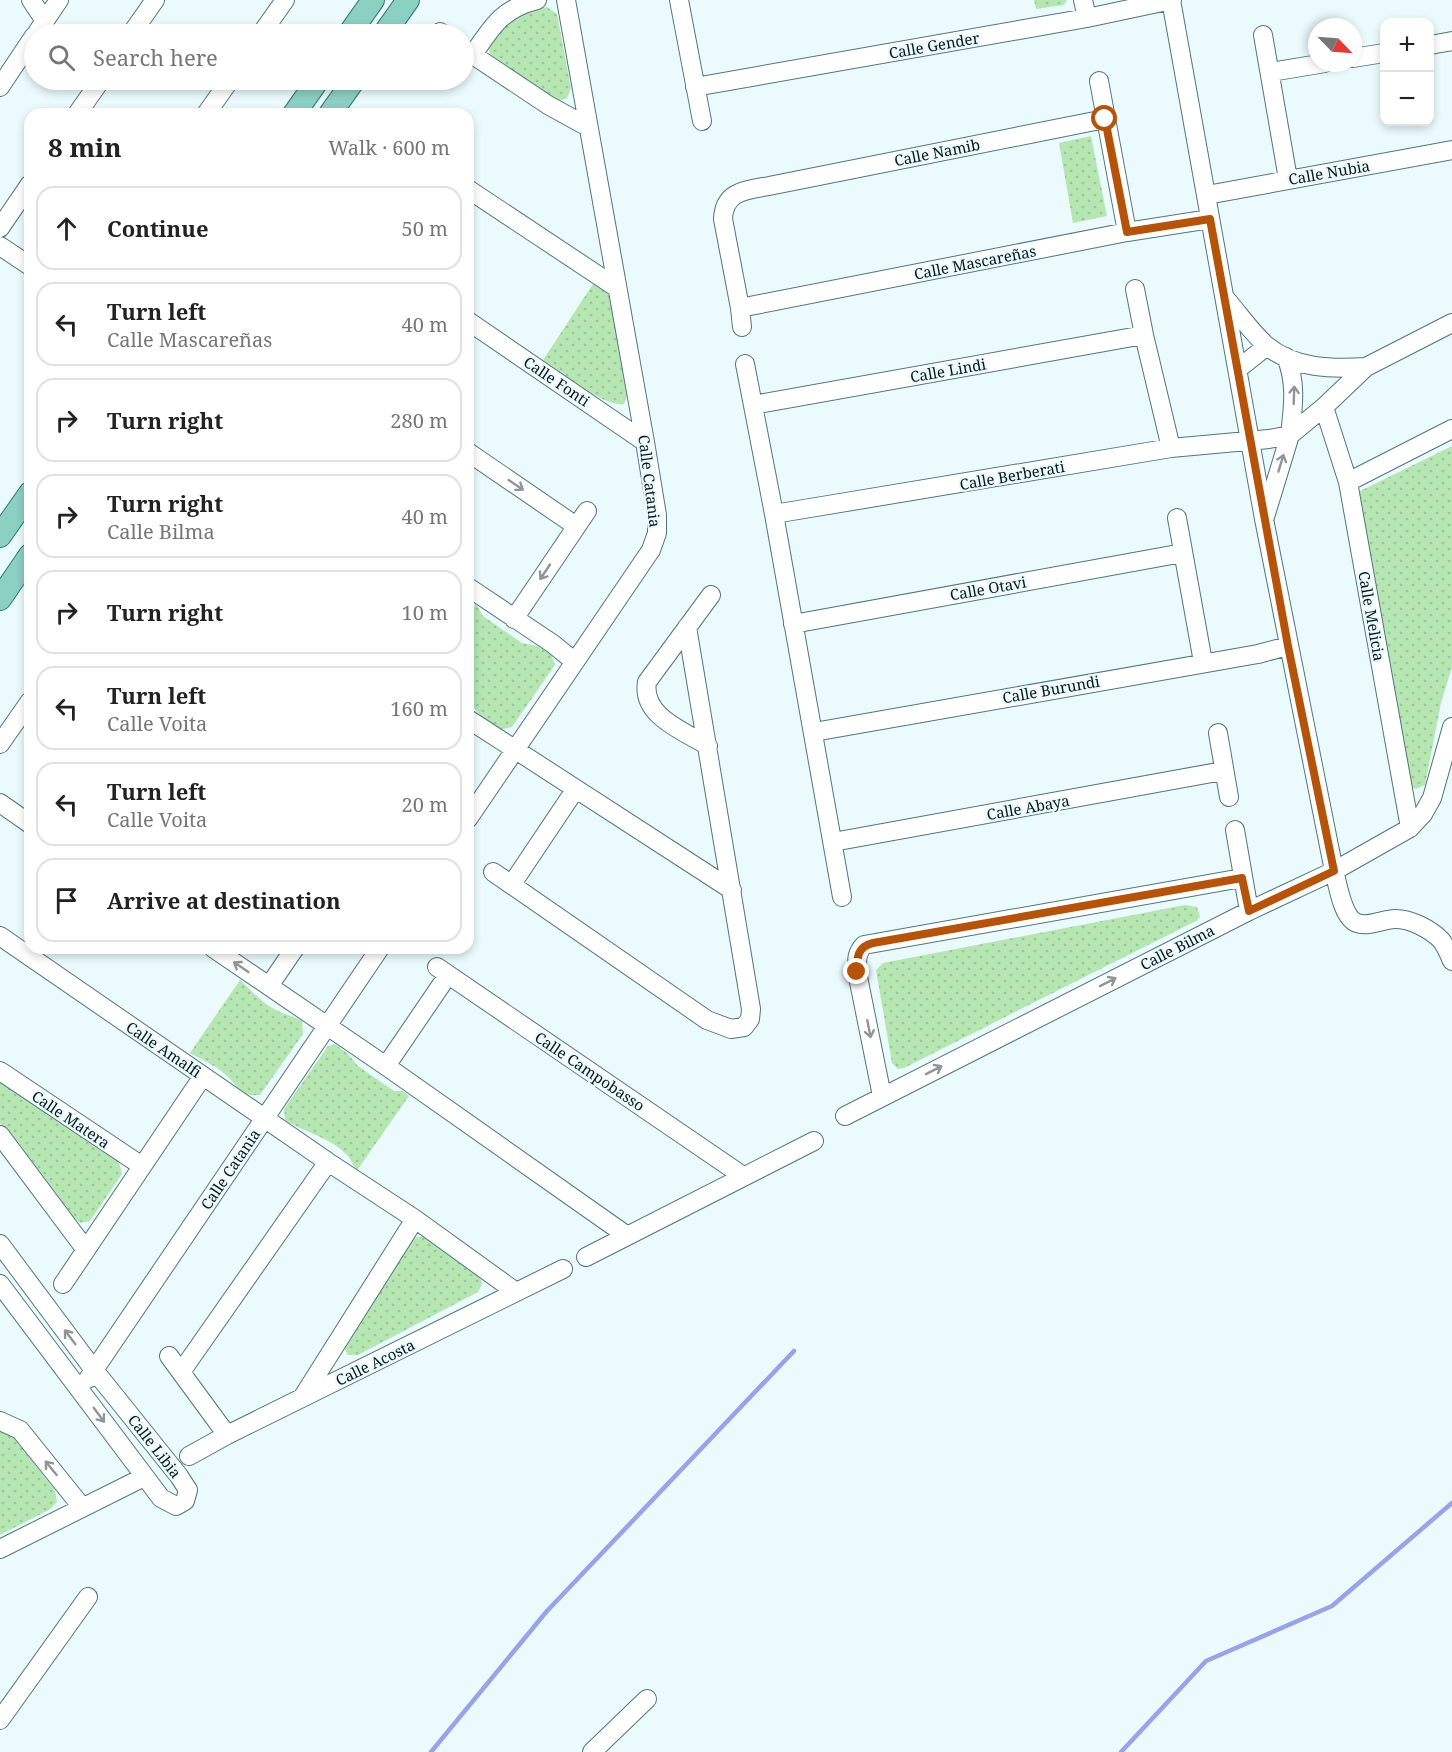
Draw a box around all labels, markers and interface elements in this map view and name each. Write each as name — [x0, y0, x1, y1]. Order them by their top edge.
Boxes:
north arrow — [1308, 18, 1362, 72]
map controls — [1380, 18, 1434, 126]
button: + — [1380, 18, 1434, 72]
search box — [24, 24, 474, 90]
street label: Calle Gender — [887, 27, 981, 63]
icon: search — [45, 41, 78, 74]
text: Search here — [93, 42, 218, 72]
button: − — [1380, 72, 1434, 126]
route start — [1091, 105, 1117, 131]
text: 8 min — [48, 129, 122, 165]
text: Walk · 600 m — [328, 134, 450, 161]
street label: Calle Namib — [892, 134, 982, 170]
street label: Calle Nubia — [1287, 155, 1371, 189]
icon: ahead — [50, 212, 83, 245]
text: Continue — [107, 213, 209, 243]
text: 50 m — [402, 215, 448, 242]
street label: Calle Mascareñas — [912, 240, 1038, 284]
text: Turn left — [107, 296, 206, 326]
icon: left — [50, 308, 83, 341]
text: 40 m — [402, 311, 448, 338]
text: Calle Mascareñas — [107, 326, 272, 353]
street label: Calle Fonti — [520, 352, 594, 411]
street label: Calle Lindi — [908, 353, 988, 387]
one-way arrow — [1288, 386, 1299, 406]
icon: right — [50, 404, 83, 437]
text: Turn right — [107, 405, 223, 435]
text: 280 m — [390, 407, 448, 434]
street label: Calle Catania — [634, 434, 666, 528]
one-way arrow — [1276, 454, 1287, 473]
street label: Calle Berberati — [958, 456, 1066, 494]
one-way arrow — [508, 479, 524, 491]
text: Turn right — [107, 488, 223, 518]
icon: right — [50, 500, 83, 533]
text: 40 m — [402, 503, 448, 530]
text: Calle Bilma — [107, 518, 215, 545]
one-way arrow — [539, 563, 551, 580]
street label: Calle Melicia — [1354, 569, 1390, 663]
street label: Calle Otavi — [948, 571, 1028, 605]
icon: right — [50, 596, 83, 629]
text: Turn right — [107, 597, 223, 627]
text: 10 m — [402, 599, 448, 626]
street label: Calle Burundi — [1001, 671, 1101, 707]
text: Turn left — [107, 680, 206, 710]
icon: left — [50, 692, 83, 725]
text: 160 m — [390, 695, 448, 722]
text: Calle Voita — [107, 710, 207, 737]
text: Turn left — [107, 776, 206, 806]
icon: left — [50, 788, 83, 821]
street label: Calle Abaya — [985, 790, 1071, 824]
text: 20 m — [402, 791, 448, 818]
text: Calle Voita — [107, 806, 207, 833]
icon: arrive — [50, 884, 83, 917]
text: Arrive at destination — [107, 885, 341, 915]
street label: Calle Bilma — [1136, 920, 1218, 974]
route end — [843, 958, 869, 984]
one-way arrow — [233, 961, 250, 973]
one-way arrow — [1099, 976, 1117, 987]
street label: Calle Amalfi — [122, 1016, 206, 1082]
one-way arrow — [864, 1019, 875, 1039]
street label: Calle Campobasso — [531, 1027, 649, 1115]
one-way arrow — [925, 1064, 943, 1075]
street label: Calle Matera — [28, 1086, 114, 1152]
street label: Calle Catania — [196, 1125, 264, 1213]
one-way arrow — [63, 1330, 76, 1346]
street label: Calle Acosta — [332, 1334, 418, 1390]
one-way arrow — [92, 1406, 105, 1422]
street label: Calle Libia — [124, 1410, 186, 1482]
one-way arrow — [44, 1461, 57, 1477]

